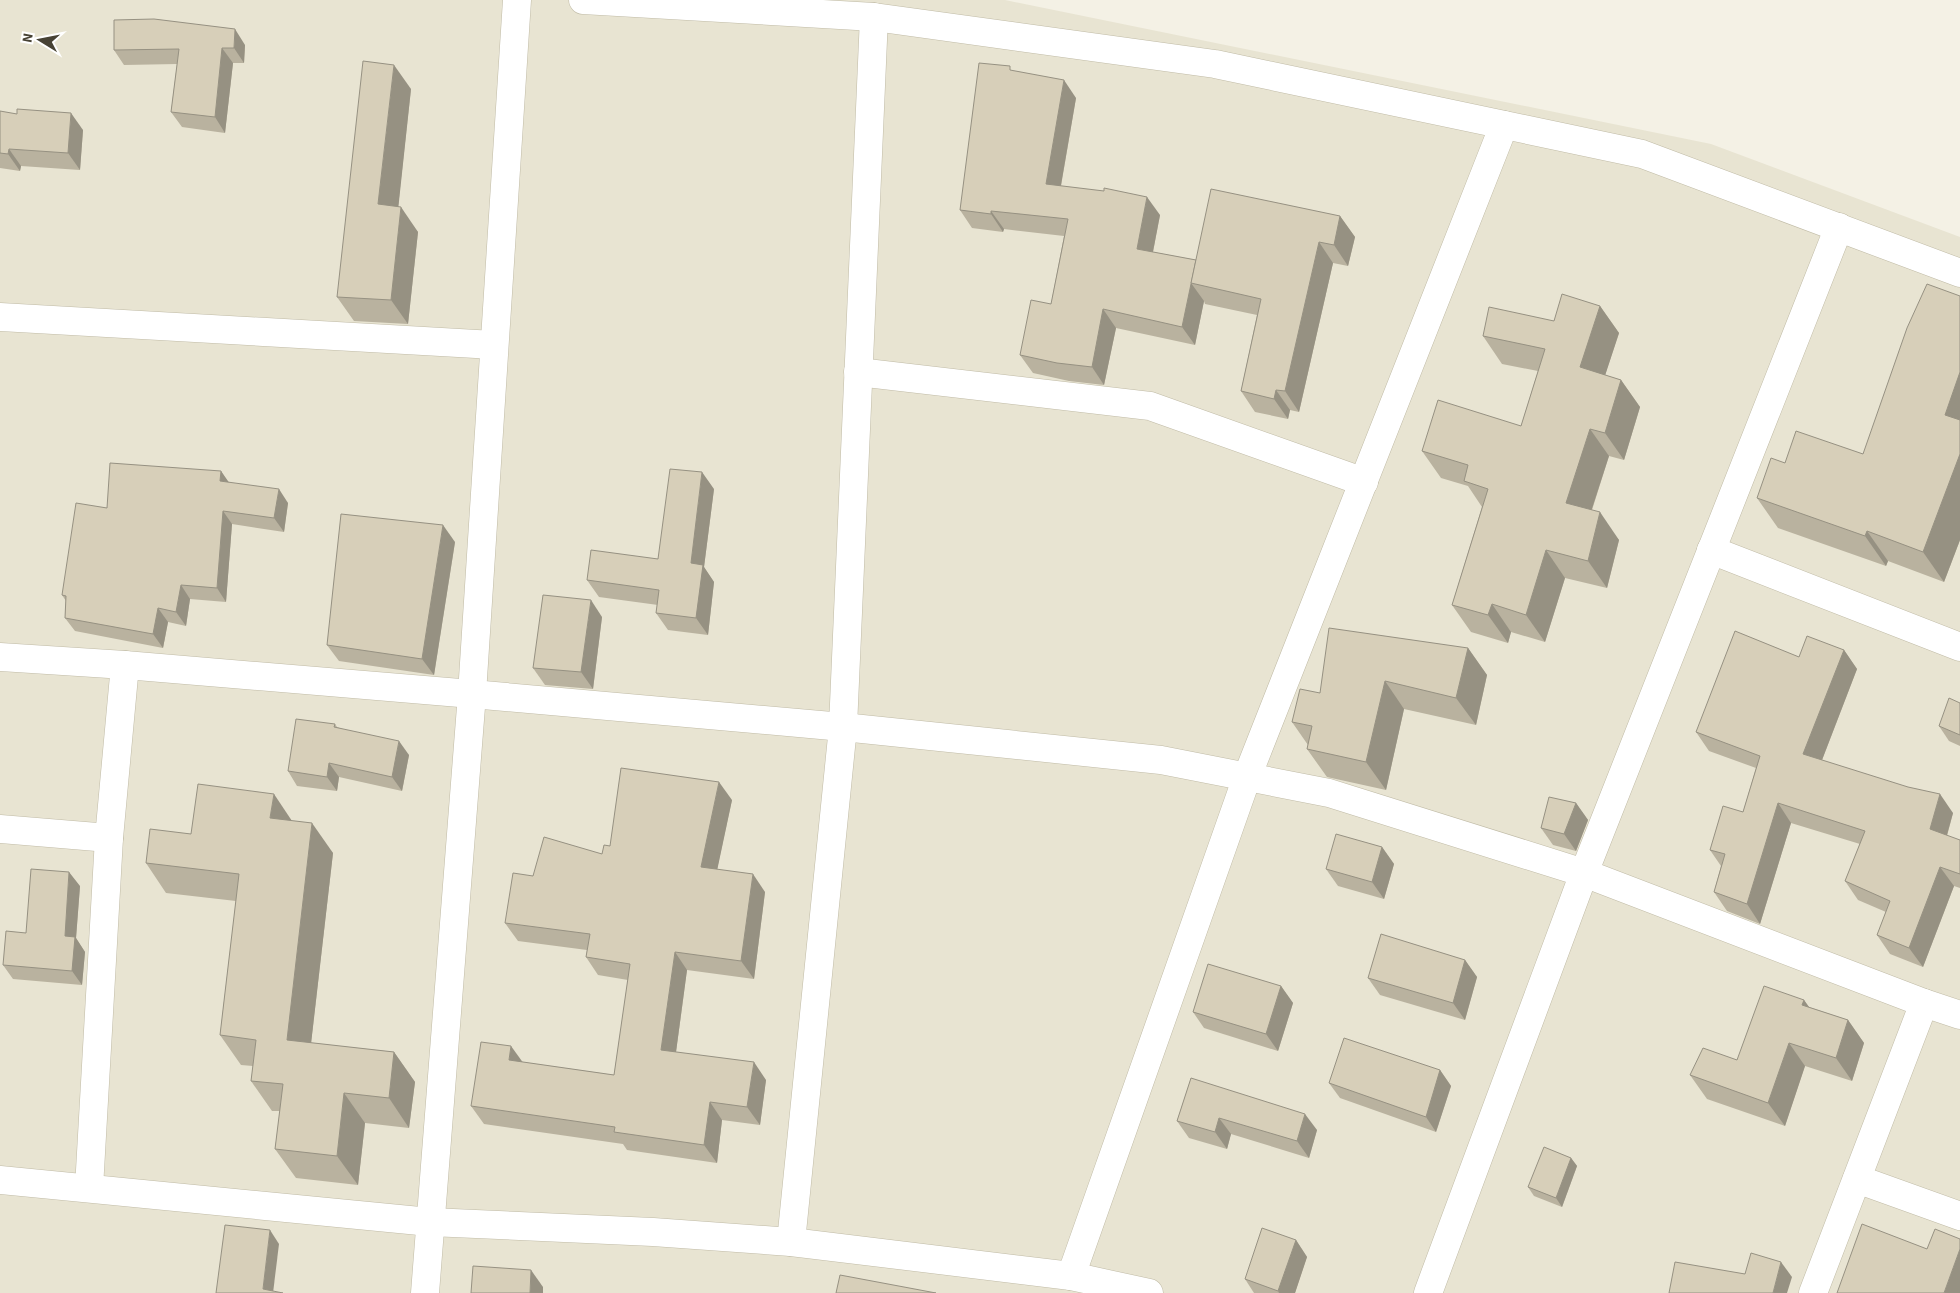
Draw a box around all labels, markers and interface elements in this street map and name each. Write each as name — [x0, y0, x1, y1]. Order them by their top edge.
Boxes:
north arrow — [15, 15, 65, 65]
text: N — [18, 32, 39, 44]

